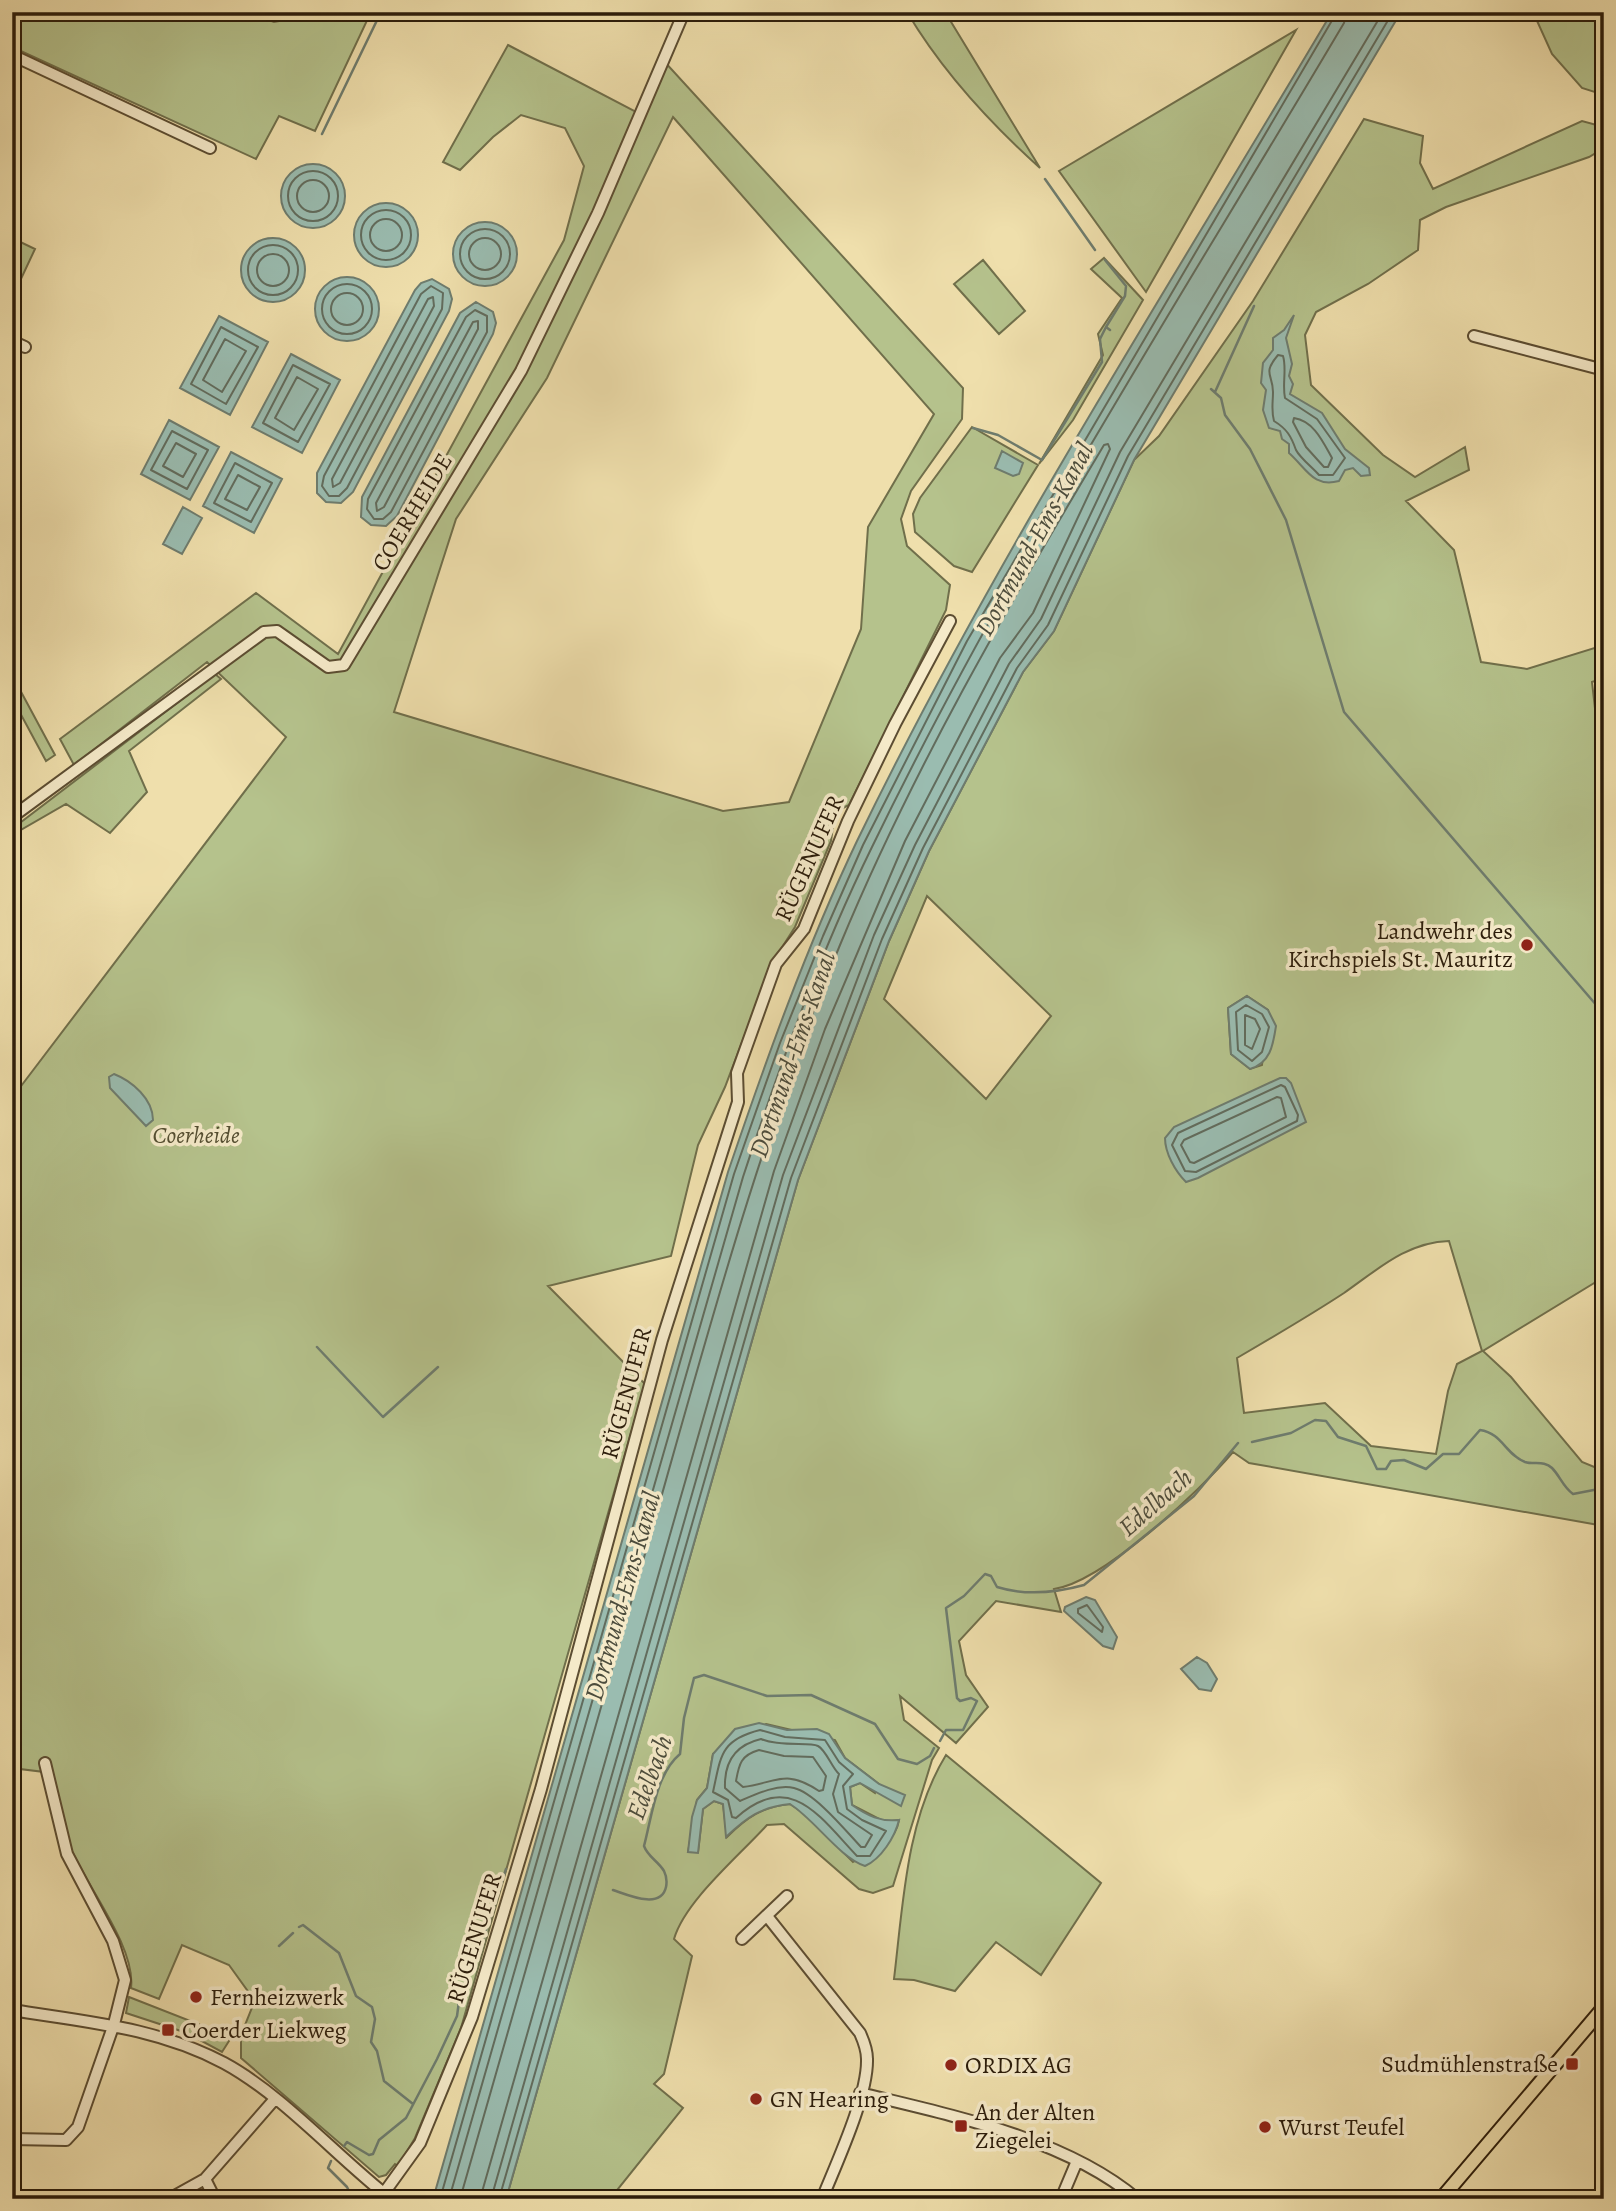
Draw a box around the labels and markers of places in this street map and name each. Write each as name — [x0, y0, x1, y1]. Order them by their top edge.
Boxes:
place label: Landwehr des Kirchspiels St. Mauritz — [1288, 915, 1513, 975]
marker: Landwehr des Kirchspiels St. Mauritz — [1519, 937, 1535, 953]
place label: Fernheizwerk — [210, 1981, 344, 2013]
marker: Fernheizwerk — [188, 1989, 204, 2005]
place label: Coerder Liekweg — [182, 2014, 346, 2046]
marker: Coerder Liekweg — [160, 2022, 176, 2038]
place label: Sudmühlenstraße — [1381, 2048, 1558, 2080]
place label: ORDIX AG — [965, 2049, 1072, 2081]
marker: Sudmühlenstraße — [1564, 2056, 1580, 2072]
marker: ORDIX AG — [943, 2057, 959, 2073]
place label: GN Hearing — [770, 2083, 889, 2115]
marker: GN Hearing — [748, 2091, 764, 2107]
place label: An der Alten Ziegelei — [974, 2096, 1095, 2156]
place label: Wurst Teufel — [1278, 2111, 1404, 2143]
marker: An der Alten Ziegelei — [953, 2118, 969, 2134]
marker: Wurst Teufel — [1257, 2119, 1273, 2135]

